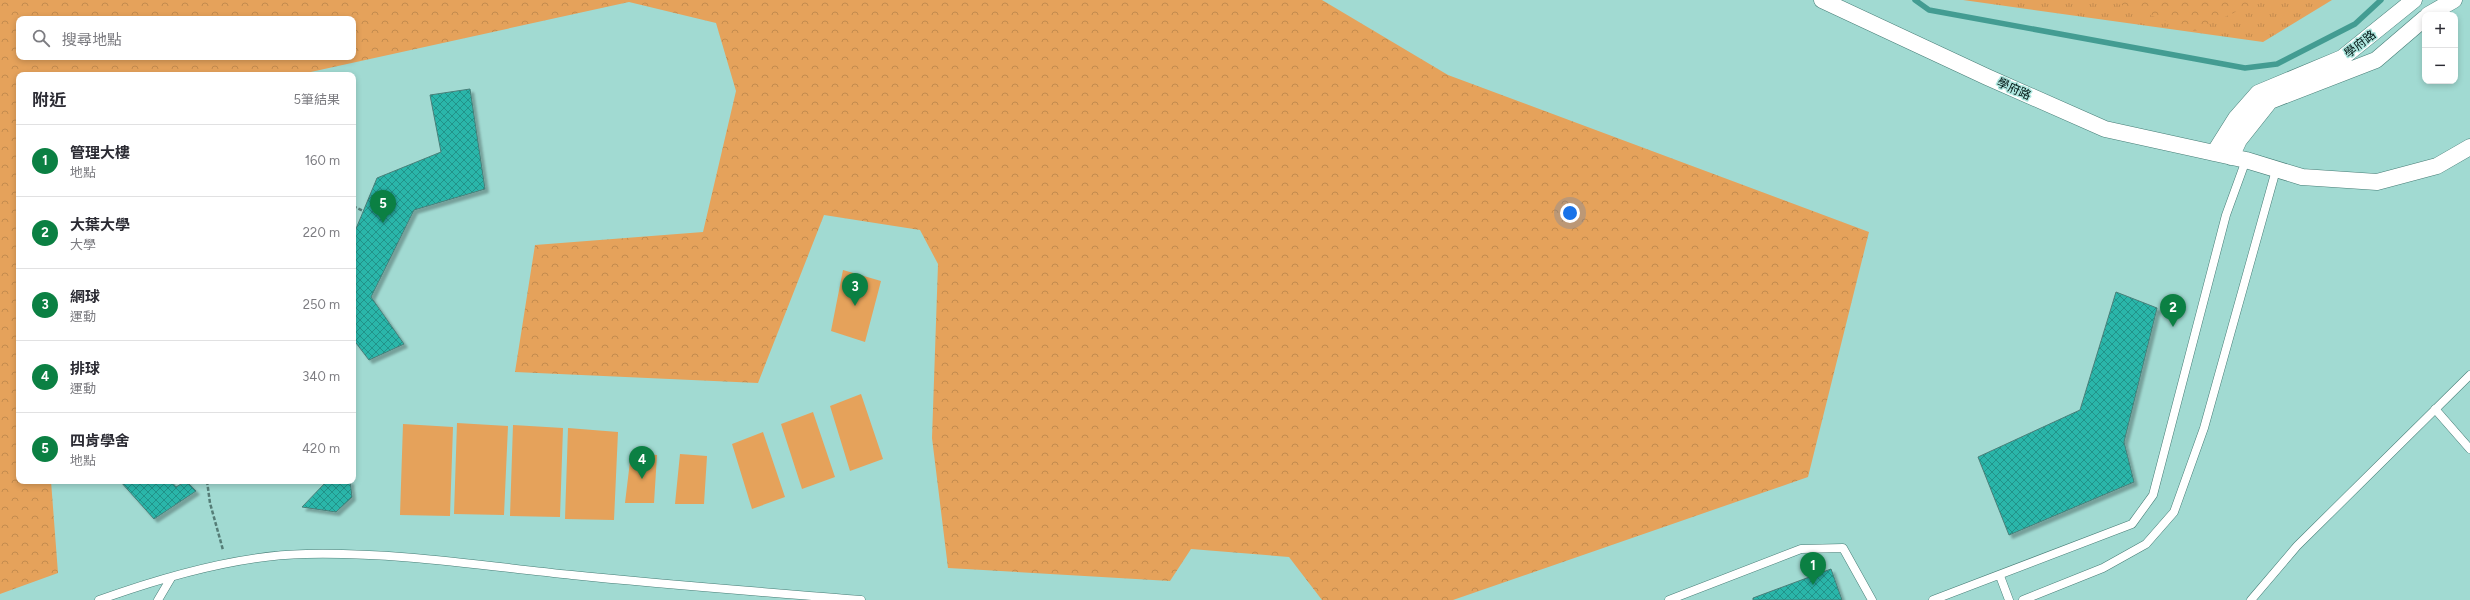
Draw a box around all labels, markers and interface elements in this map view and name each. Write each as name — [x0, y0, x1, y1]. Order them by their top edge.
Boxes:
map controls — [2422, 12, 2458, 84]
button: + — [2422, 12, 2458, 48]
search box — [16, 16, 356, 60]
icon: search — [30, 27, 52, 49]
street label: 學府路 — [2342, 27, 2378, 61]
text: 搜尋地點 — [62, 31, 122, 49]
button: − — [2422, 48, 2458, 84]
street label: 學府路 — [1995, 75, 2033, 103]
text: 附近 — [32, 90, 66, 110]
text: 5筆結果 — [294, 92, 340, 107]
text: 管理大樓 — [70, 144, 130, 162]
text: 1 — [42, 153, 48, 168]
text: 160 m — [305, 153, 340, 168]
text: 地點 — [70, 165, 96, 180]
pin: 5 — [370, 190, 396, 223]
your location — [1560, 203, 1580, 223]
text: 大葉大學 — [70, 216, 130, 234]
text: 2 — [41, 225, 49, 240]
text: 220 m — [303, 225, 340, 240]
text: 大學 — [70, 237, 96, 252]
pin: 3 — [842, 273, 868, 306]
text: 網球 — [70, 288, 100, 306]
pin: 2 — [2160, 294, 2186, 327]
text: 3 — [41, 297, 49, 312]
text: 250 m — [303, 297, 340, 312]
text: 運動 — [70, 309, 96, 324]
text: 排球 — [70, 360, 100, 378]
text: 4 — [41, 369, 49, 384]
text: 340 m — [302, 369, 340, 384]
text: 運動 — [70, 381, 96, 396]
text: 四肯學舍 — [70, 432, 130, 450]
text: 5 — [41, 441, 49, 456]
text: 420 m — [302, 441, 340, 456]
pin: 4 — [629, 446, 655, 479]
text: 地點 — [70, 453, 96, 468]
pin: 1 — [1800, 552, 1826, 585]

